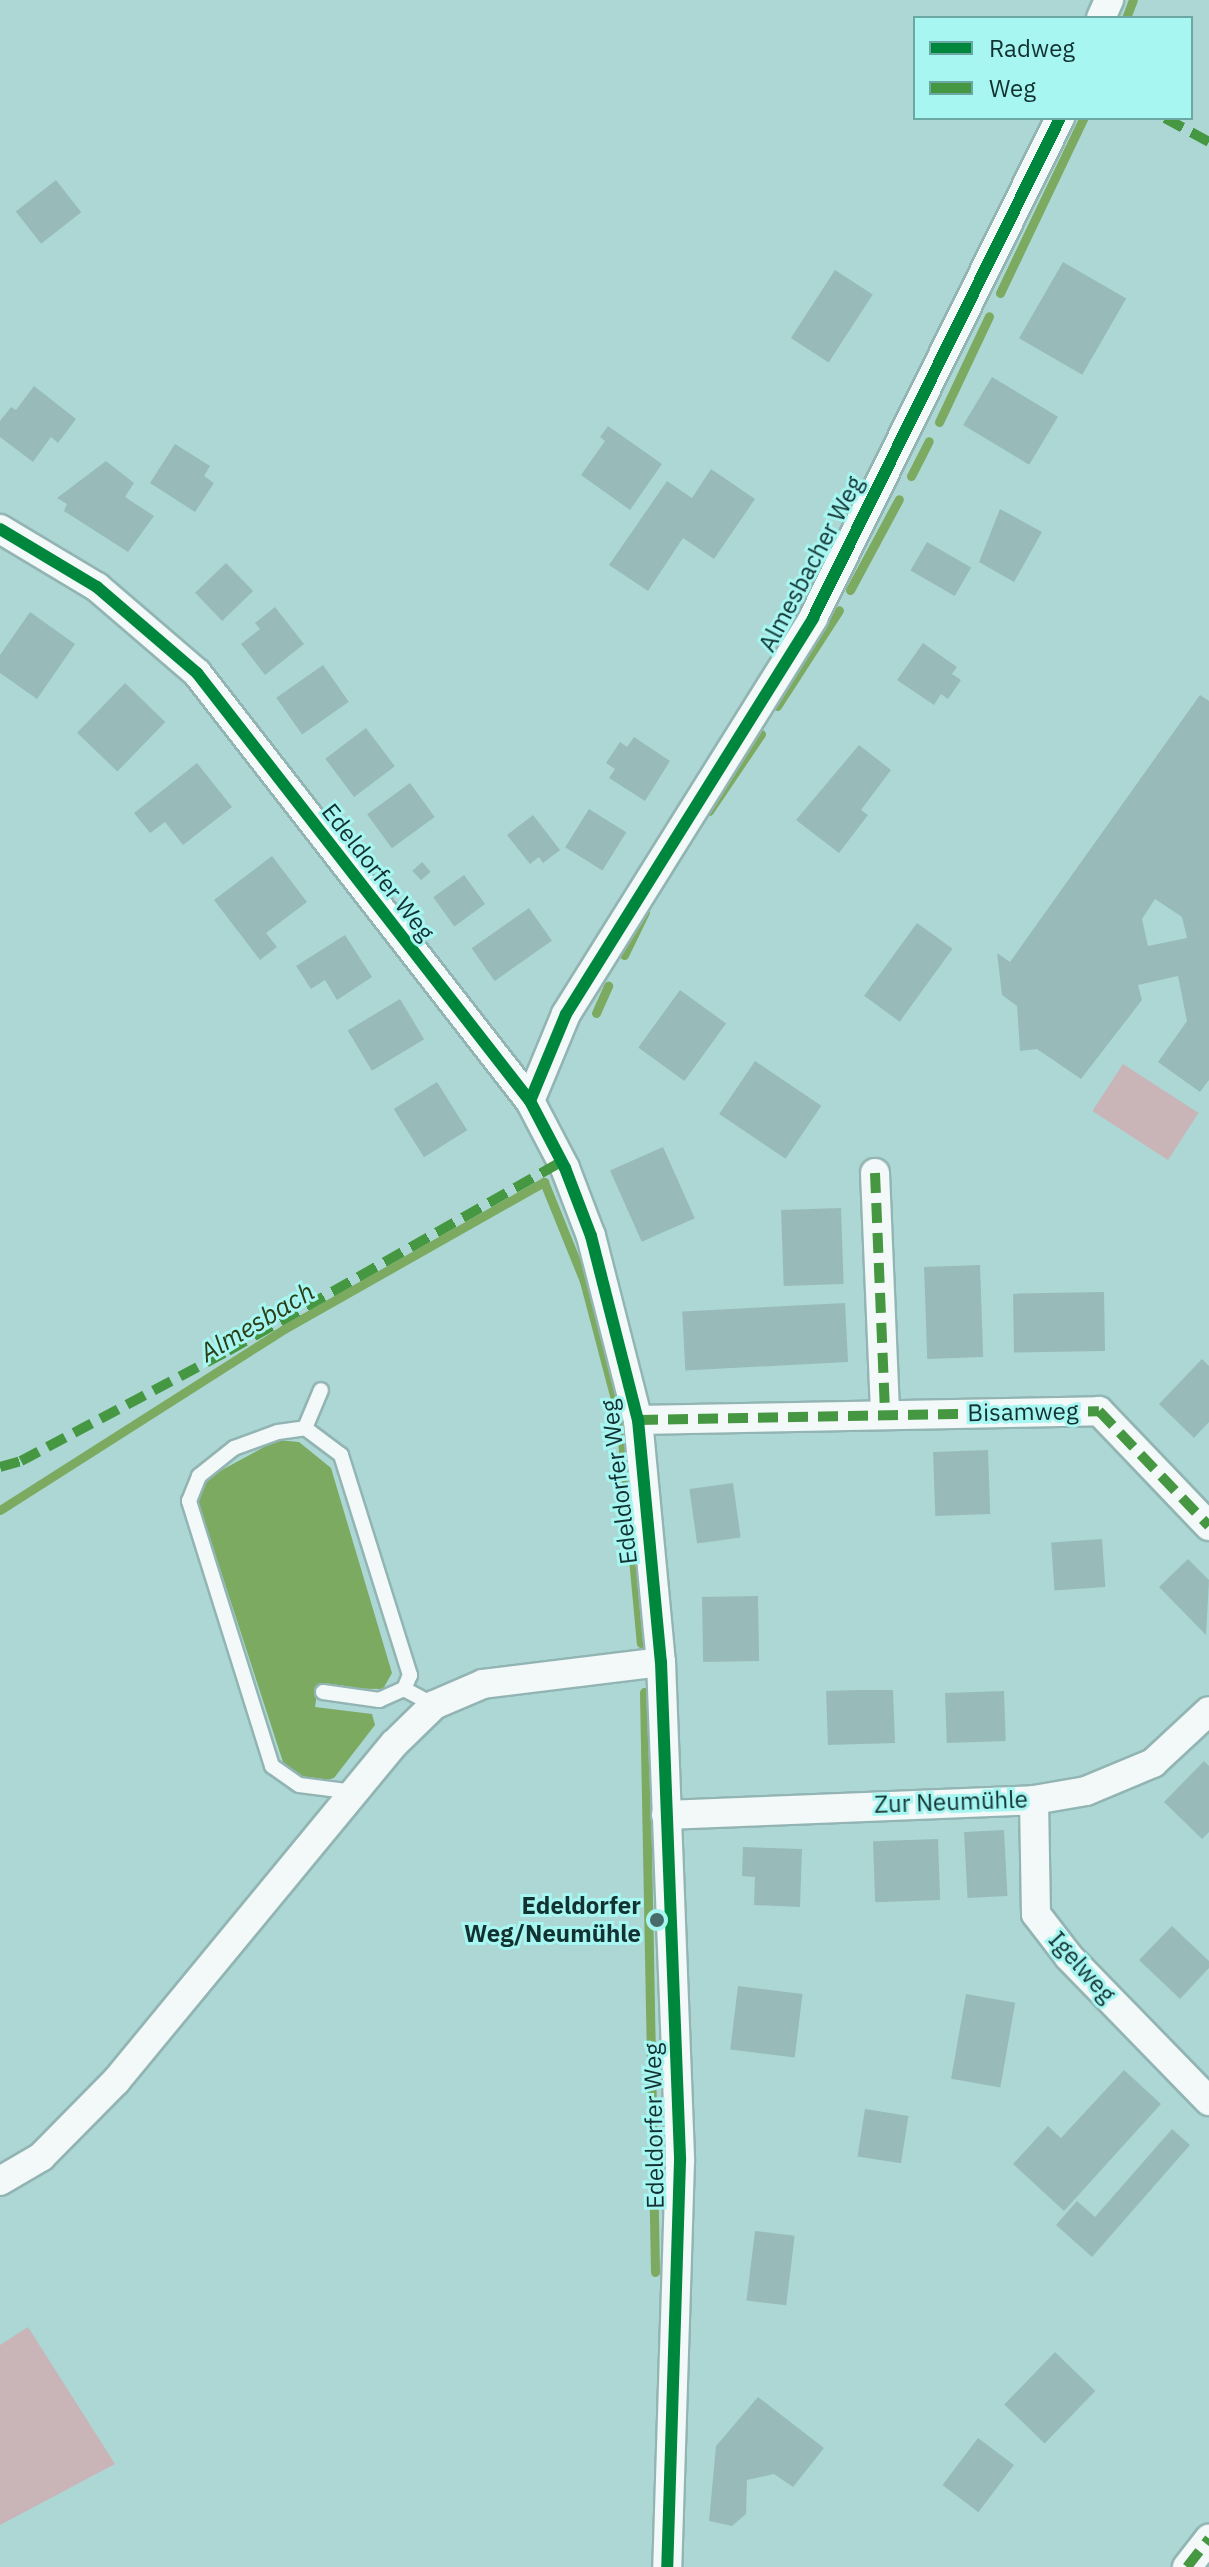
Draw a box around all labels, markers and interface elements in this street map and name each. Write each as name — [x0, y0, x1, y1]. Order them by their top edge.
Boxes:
legend — [913, 16, 1193, 120]
text: Radweg — [989, 32, 1075, 64]
text: Weg — [989, 72, 1036, 104]
street label: Almesbacher Weg — [753, 471, 869, 657]
street label: Edeldorfer Weg — [316, 798, 440, 946]
water label: Almesbach — [194, 1276, 320, 1368]
street label: Bisamweg — [967, 1397, 1079, 1427]
street label: Edeldorfer Weg — [595, 1398, 643, 1566]
street label: Zur Neumühle — [874, 1785, 1028, 1819]
place label: Edeldorfer Weg/Neumühle — [464, 1892, 641, 1948]
marker: Edeldorfer Weg/Neumühle — [648, 1911, 666, 1929]
street label: Igelweg — [1043, 1925, 1121, 2009]
street label: Edeldorfer Weg — [638, 2043, 670, 2209]

